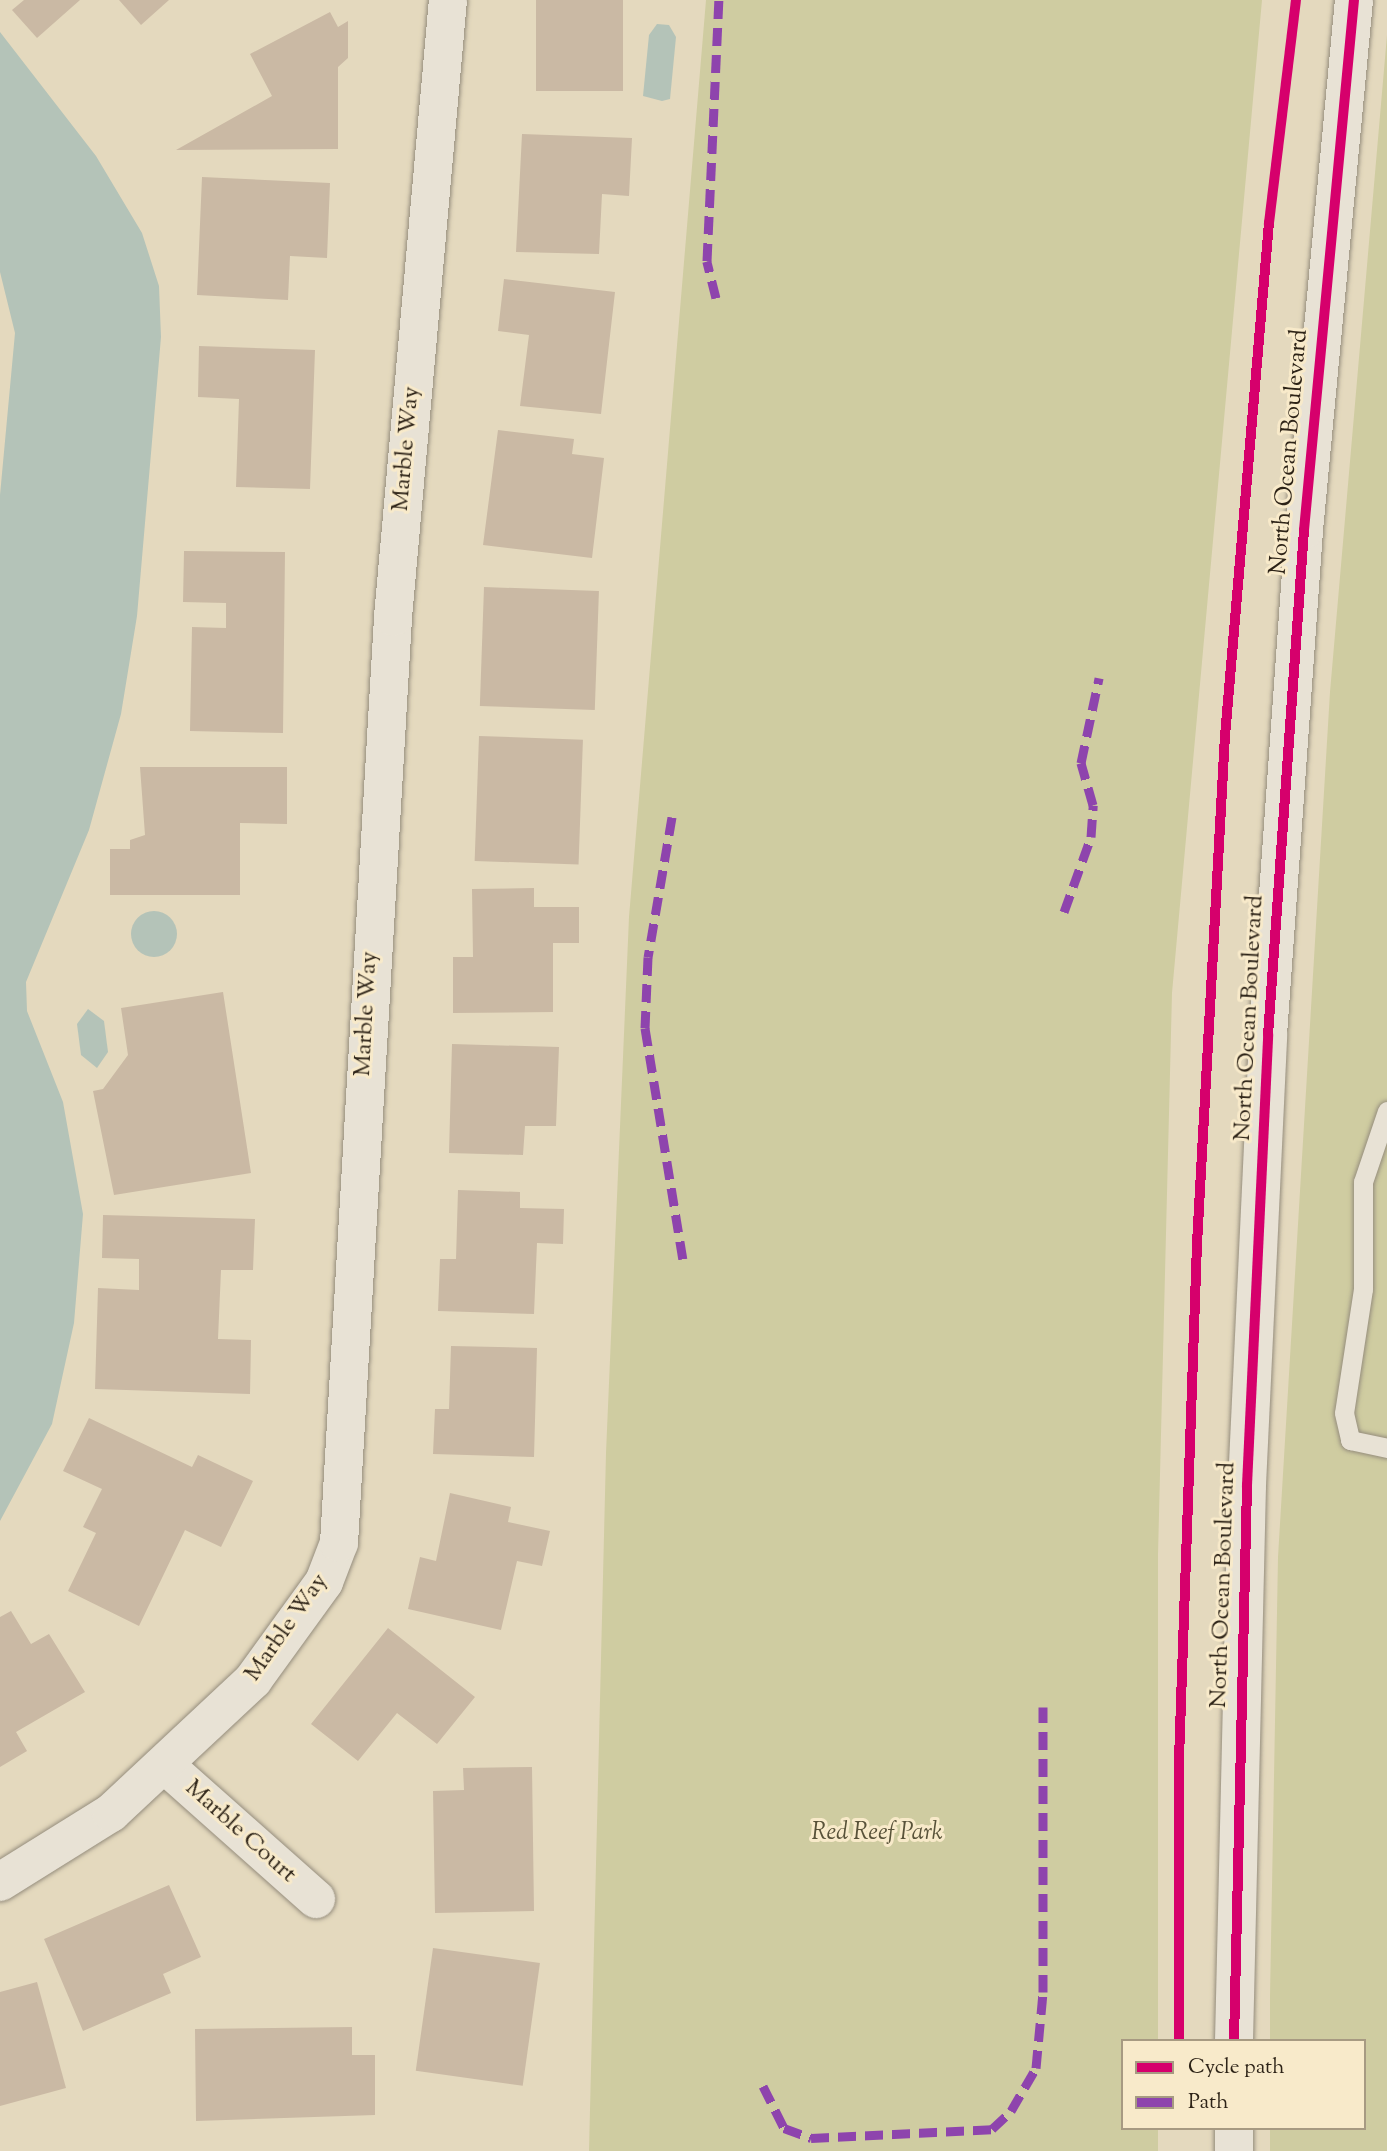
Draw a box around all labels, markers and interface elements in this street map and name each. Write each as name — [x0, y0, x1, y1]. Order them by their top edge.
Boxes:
street label: North Ocean Boulevard — [1265, 328, 1315, 576]
street label: Marble Way — [387, 385, 427, 513]
street label: North Ocean Boulevard — [1229, 894, 1271, 1142]
street label: Marble Way — [349, 951, 385, 1077]
street label: North Ocean Boulevard — [1205, 1461, 1243, 1709]
street label: Marble Way — [239, 1568, 335, 1688]
street label: Marble Court — [178, 1774, 302, 1890]
park label: Red Reef Park — [812, 1820, 942, 1848]
legend — [1121, 2039, 1366, 2130]
text: Cycle path — [1188, 2053, 1285, 2083]
text: Path — [1188, 2088, 1229, 2118]

